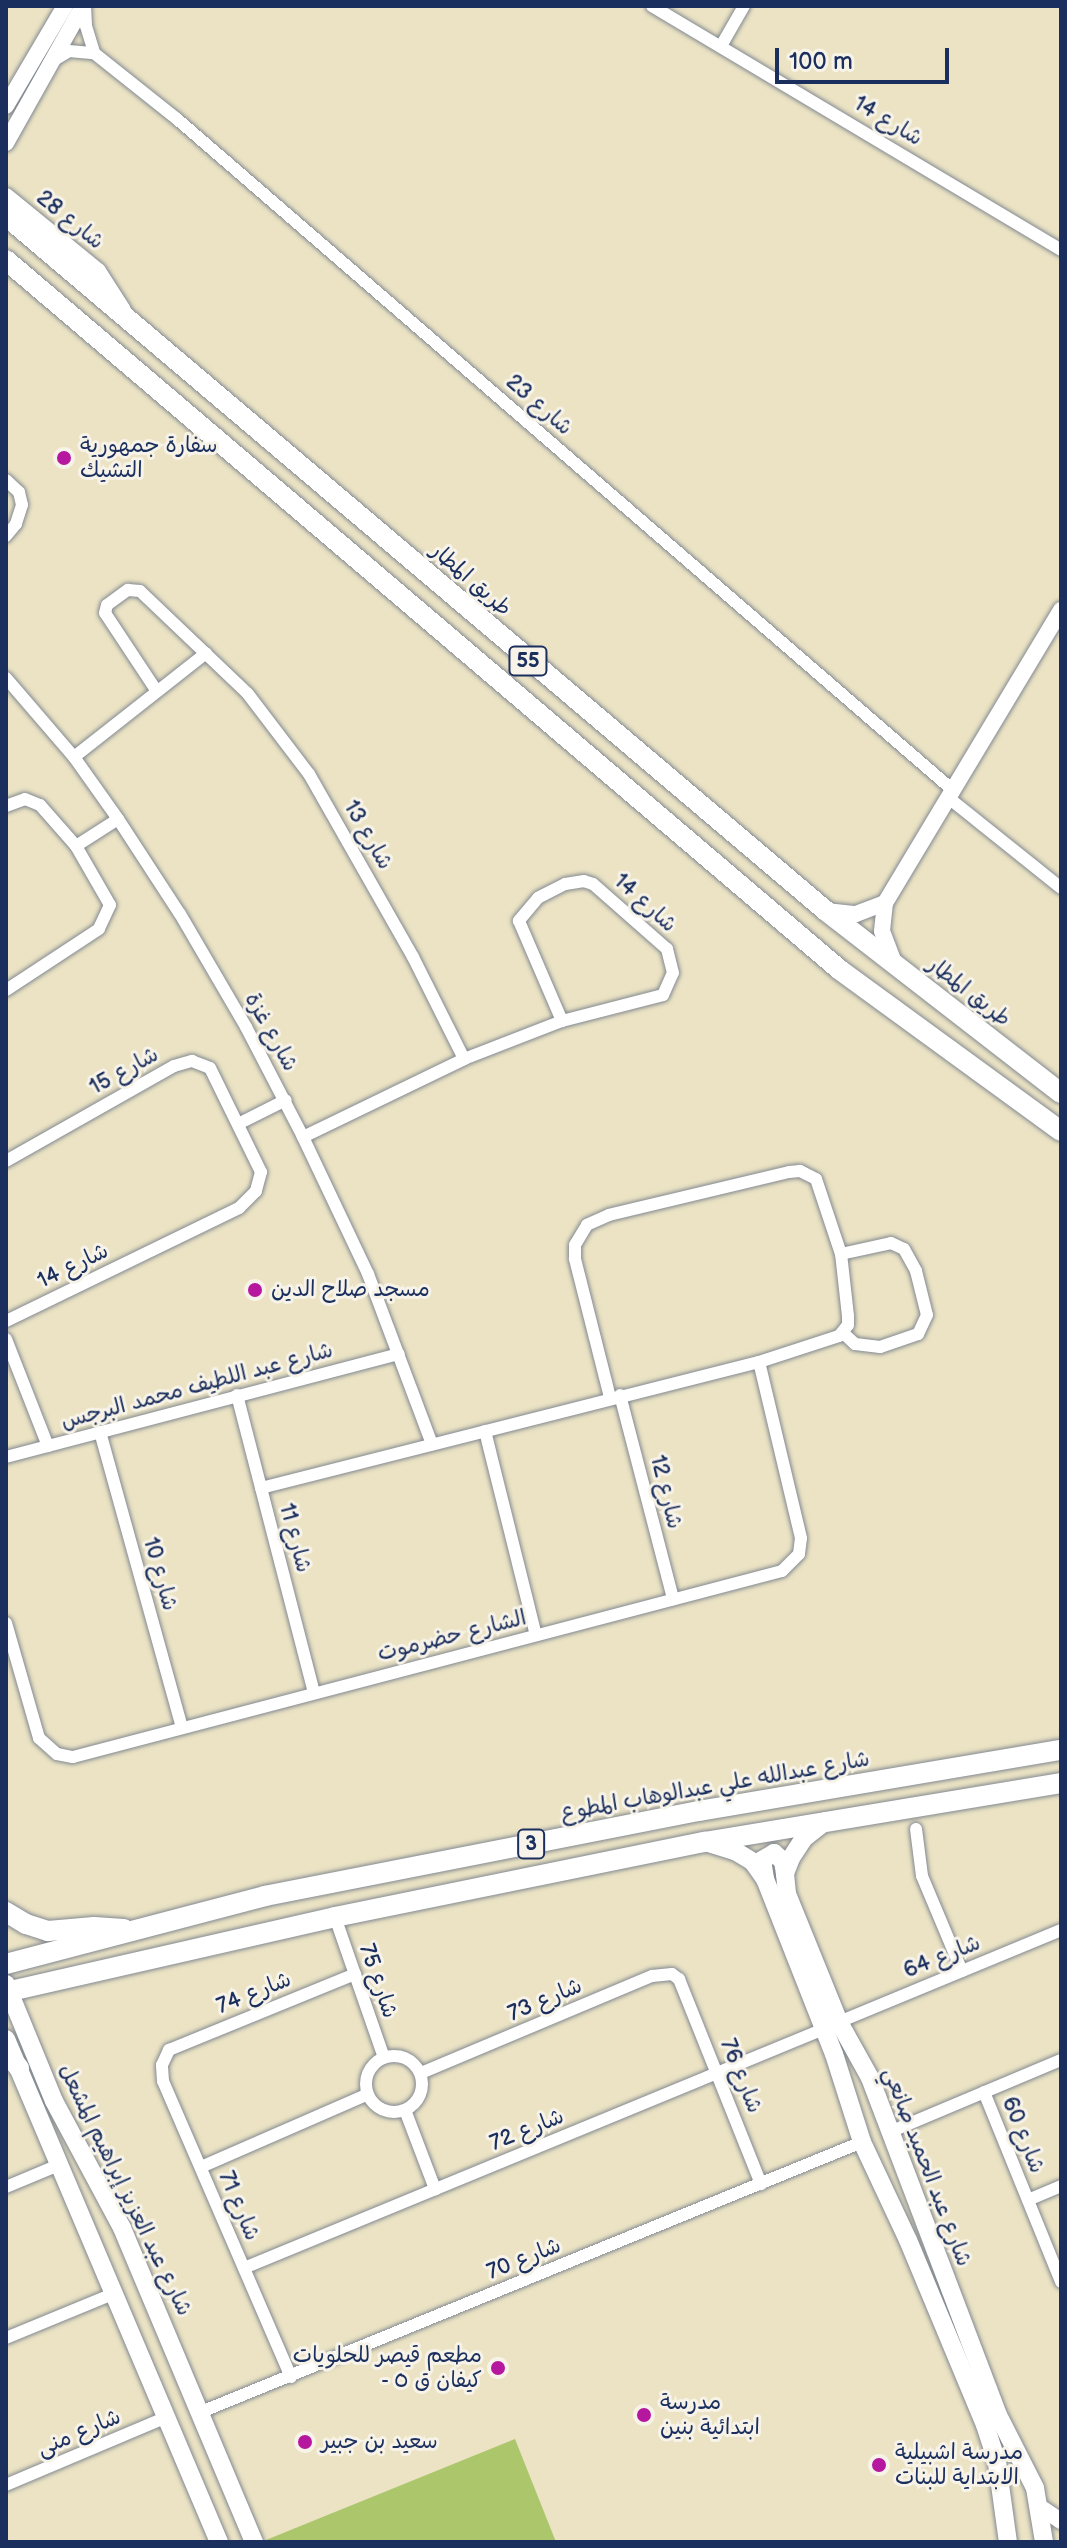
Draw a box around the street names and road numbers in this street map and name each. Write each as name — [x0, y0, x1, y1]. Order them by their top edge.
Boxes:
street label: شارع 14 — [849, 90, 927, 152]
street label: شارع 28 — [31, 185, 109, 255]
street label: شارع 23 — [500, 369, 578, 441]
street label: طريق المطار — [425, 538, 517, 622]
road number: 55 — [508, 645, 548, 677]
street label: شارع 13 — [338, 796, 398, 874]
street label: شارع 14 — [608, 868, 682, 938]
street label: طريق المطار — [922, 951, 1016, 1033]
street label: شارع غزة — [239, 988, 303, 1076]
street label: شارع 15 — [85, 1041, 163, 1101]
street label: شارع 14 — [33, 1238, 113, 1294]
street label: شارع عبد اللطيف محمد البرجس — [58, 1337, 336, 1435]
street label: شارع 12 — [644, 1452, 688, 1532]
street label: شارع 11 — [273, 1500, 317, 1576]
street label: شارع 10 — [137, 1534, 183, 1614]
street label: الشارع حضرموت — [375, 1605, 529, 1667]
street label: شارع عبدالله علي عبدالوهاب المطوع — [558, 1746, 872, 1826]
road number: 3 — [517, 1828, 545, 1860]
street label: شارع 64 — [900, 1930, 984, 1984]
street label: شارع 75 — [353, 1940, 403, 2022]
street label: شارع 74 — [213, 1966, 295, 2020]
street label: شارع 73 — [504, 1973, 586, 2027]
street label: شارع 76 — [714, 2035, 768, 2117]
street label: شارع عبد العزيز إبراهيم المشعل — [52, 2060, 198, 2320]
street label: شارع عبد الحميد صانعي — [877, 2064, 977, 2270]
street label: شارع 60 — [996, 2093, 1050, 2177]
street label: شارع 72 — [486, 2103, 568, 2157]
street label: شارع 71 — [213, 2167, 265, 2245]
street label: شارع 70 — [483, 2232, 565, 2286]
street label: شارع منى — [33, 2404, 125, 2462]

